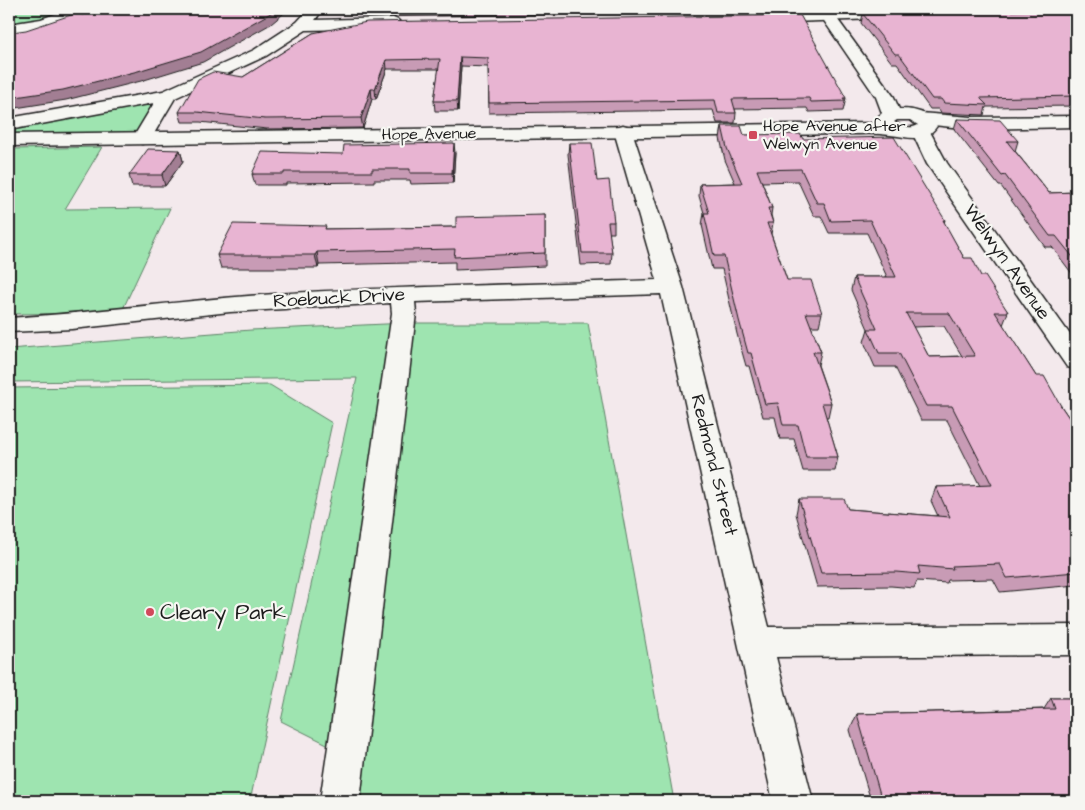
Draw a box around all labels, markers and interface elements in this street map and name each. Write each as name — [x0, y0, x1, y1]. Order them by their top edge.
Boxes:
place label: Hope Avenue after Welwyn Avenue — [763, 115, 906, 156]
street label: Hope Avenue — [381, 122, 477, 146]
marker: Hope Avenue after Welwyn Avenue — [747, 129, 759, 141]
street label: Welwyn Avenue — [956, 199, 1057, 326]
street label: Roebuck Drive — [272, 281, 406, 315]
street label: Redmond Street — [683, 392, 745, 539]
place label: Cleary Park — [160, 597, 287, 629]
marker: Cleary Park — [144, 606, 156, 618]

